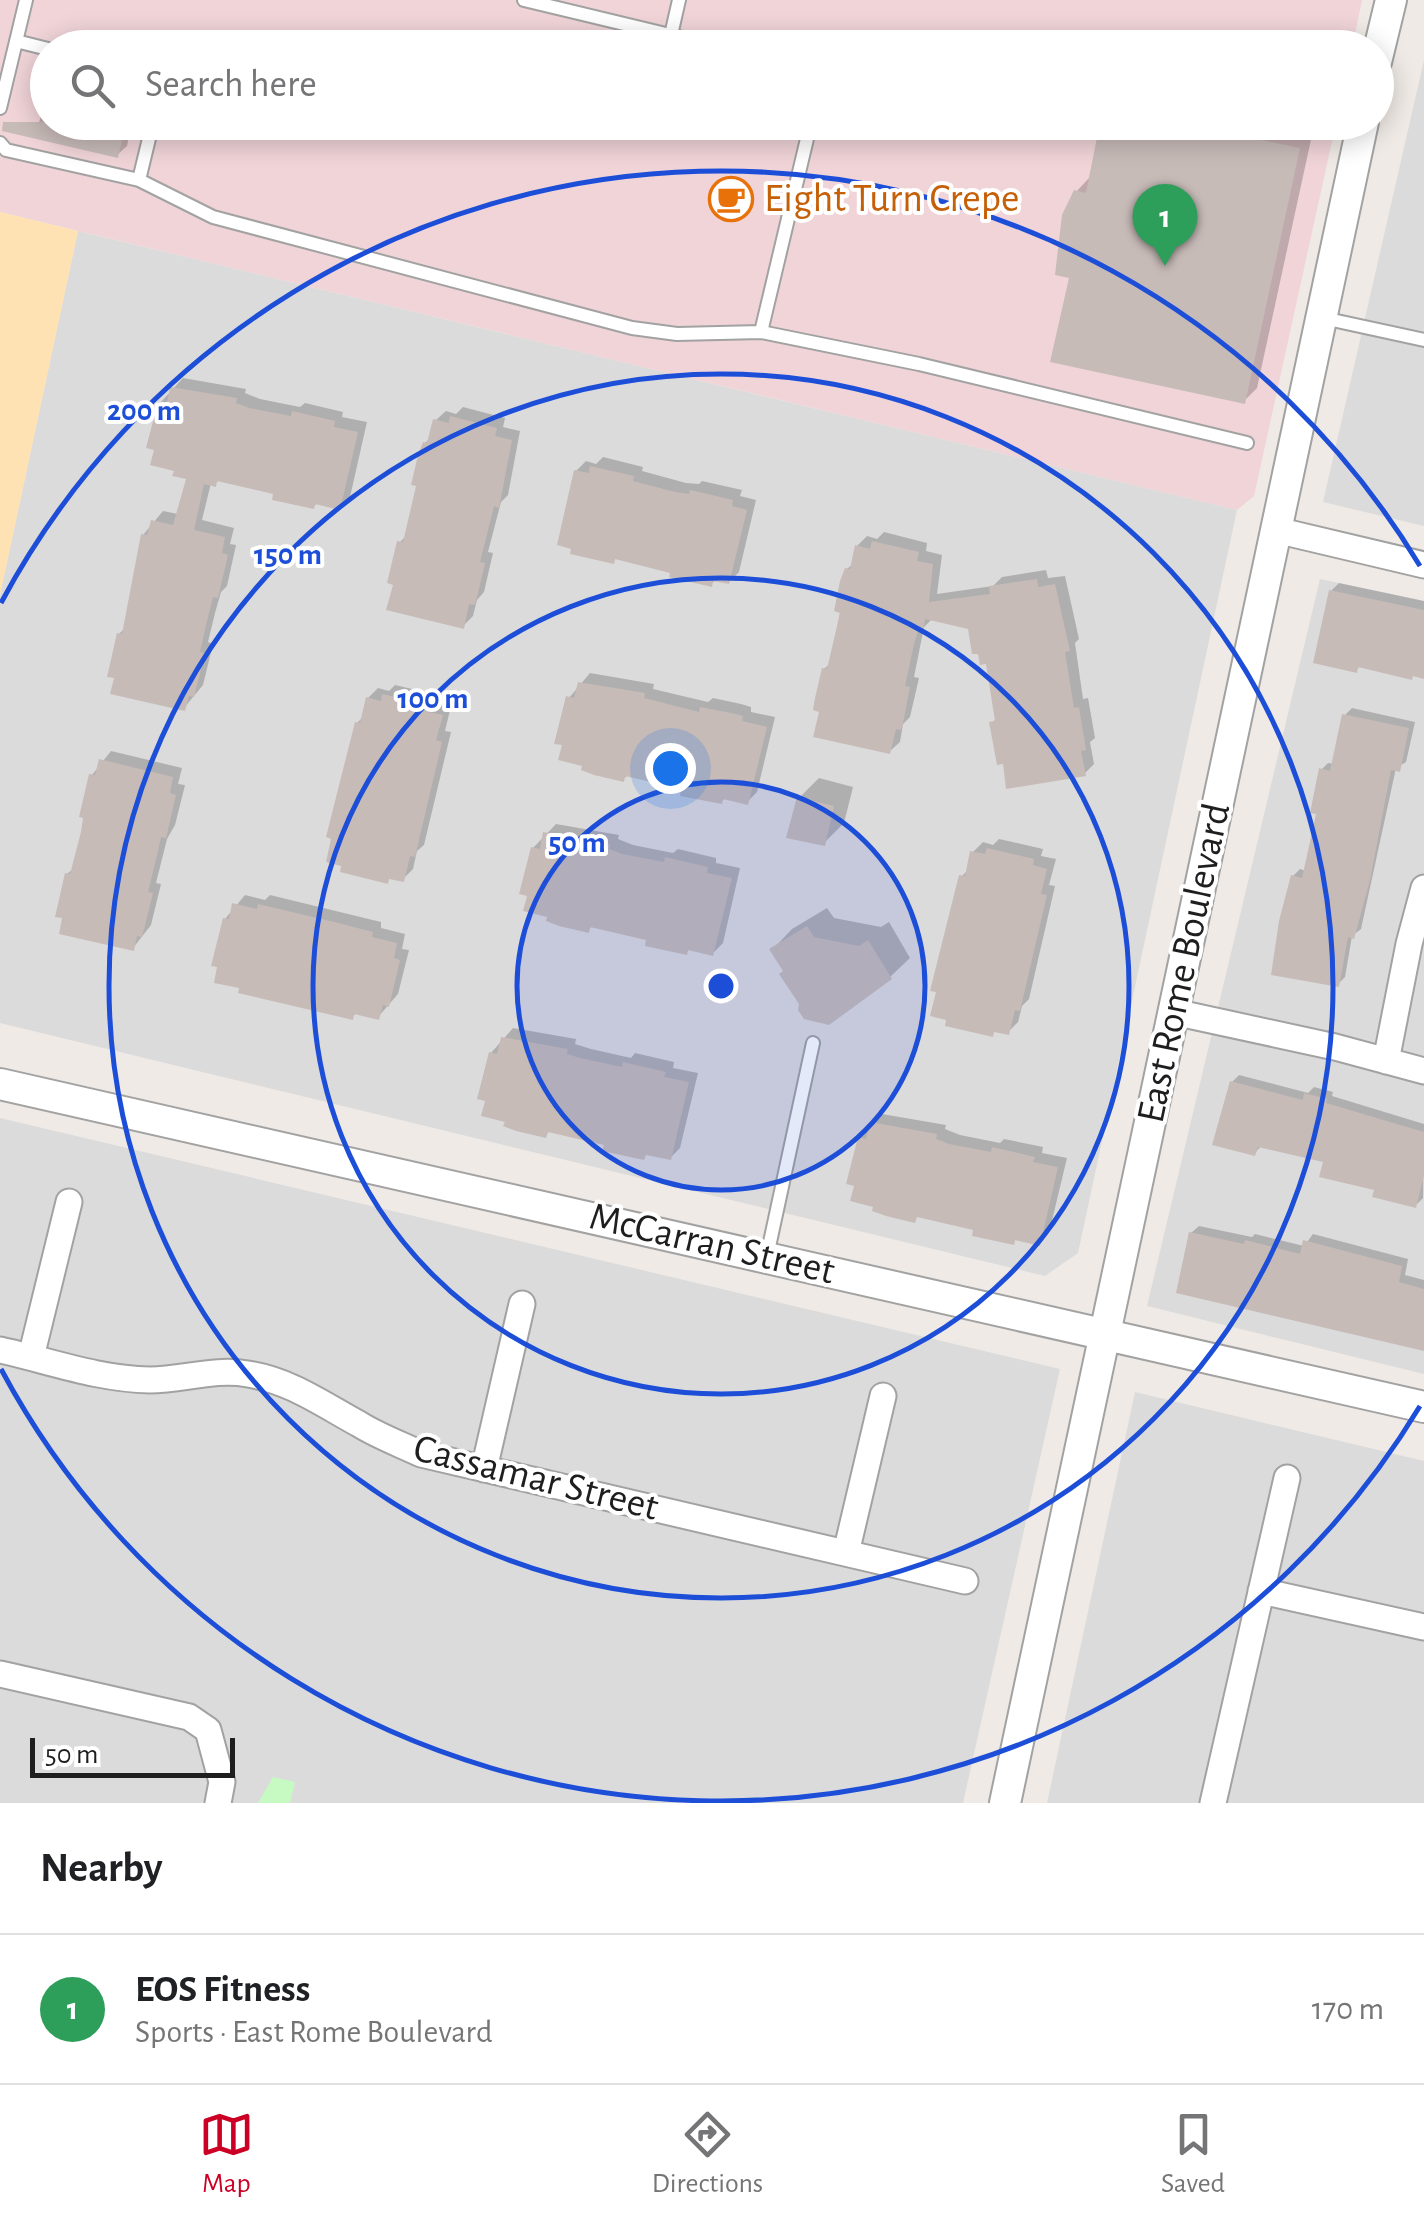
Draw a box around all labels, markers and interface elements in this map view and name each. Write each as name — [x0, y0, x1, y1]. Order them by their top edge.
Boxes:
search box — [30, 30, 1394, 140]
icon: search — [65, 58, 120, 113]
text: Search here — [145, 66, 317, 104]
cafe icon: Eight Turn Crepe — [708, 176, 754, 222]
place label: Eight Turn Crepe — [764, 179, 1020, 219]
pin: 1 — [1132, 184, 1198, 266]
text: 200 m — [107, 396, 181, 426]
text: 150 m — [254, 540, 322, 570]
text: 100 m — [398, 684, 468, 714]
your location — [645, 743, 696, 794]
street label: East Rome Boulevard — [1131, 800, 1237, 1126]
text: 50 m — [548, 828, 606, 858]
centre of rings — [703, 968, 739, 1004]
street label: McCarran Street — [586, 1196, 839, 1292]
street label: Cassamar Street — [410, 1428, 663, 1528]
scale bar — [30, 1733, 235, 1778]
text: 50 m — [45, 1741, 99, 1769]
text: Nearby — [40, 1847, 163, 1889]
text: EOS Fitness — [135, 1971, 310, 2009]
text: 1 — [67, 1993, 78, 2025]
text: 170 m — [1312, 1993, 1384, 2025]
text: Sports · East Rome Boulevard — [135, 2016, 493, 2048]
tab: Map — [199, 2107, 254, 2201]
tab: Directions — [652, 2107, 763, 2201]
tab: Saved — [1161, 2107, 1225, 2201]

